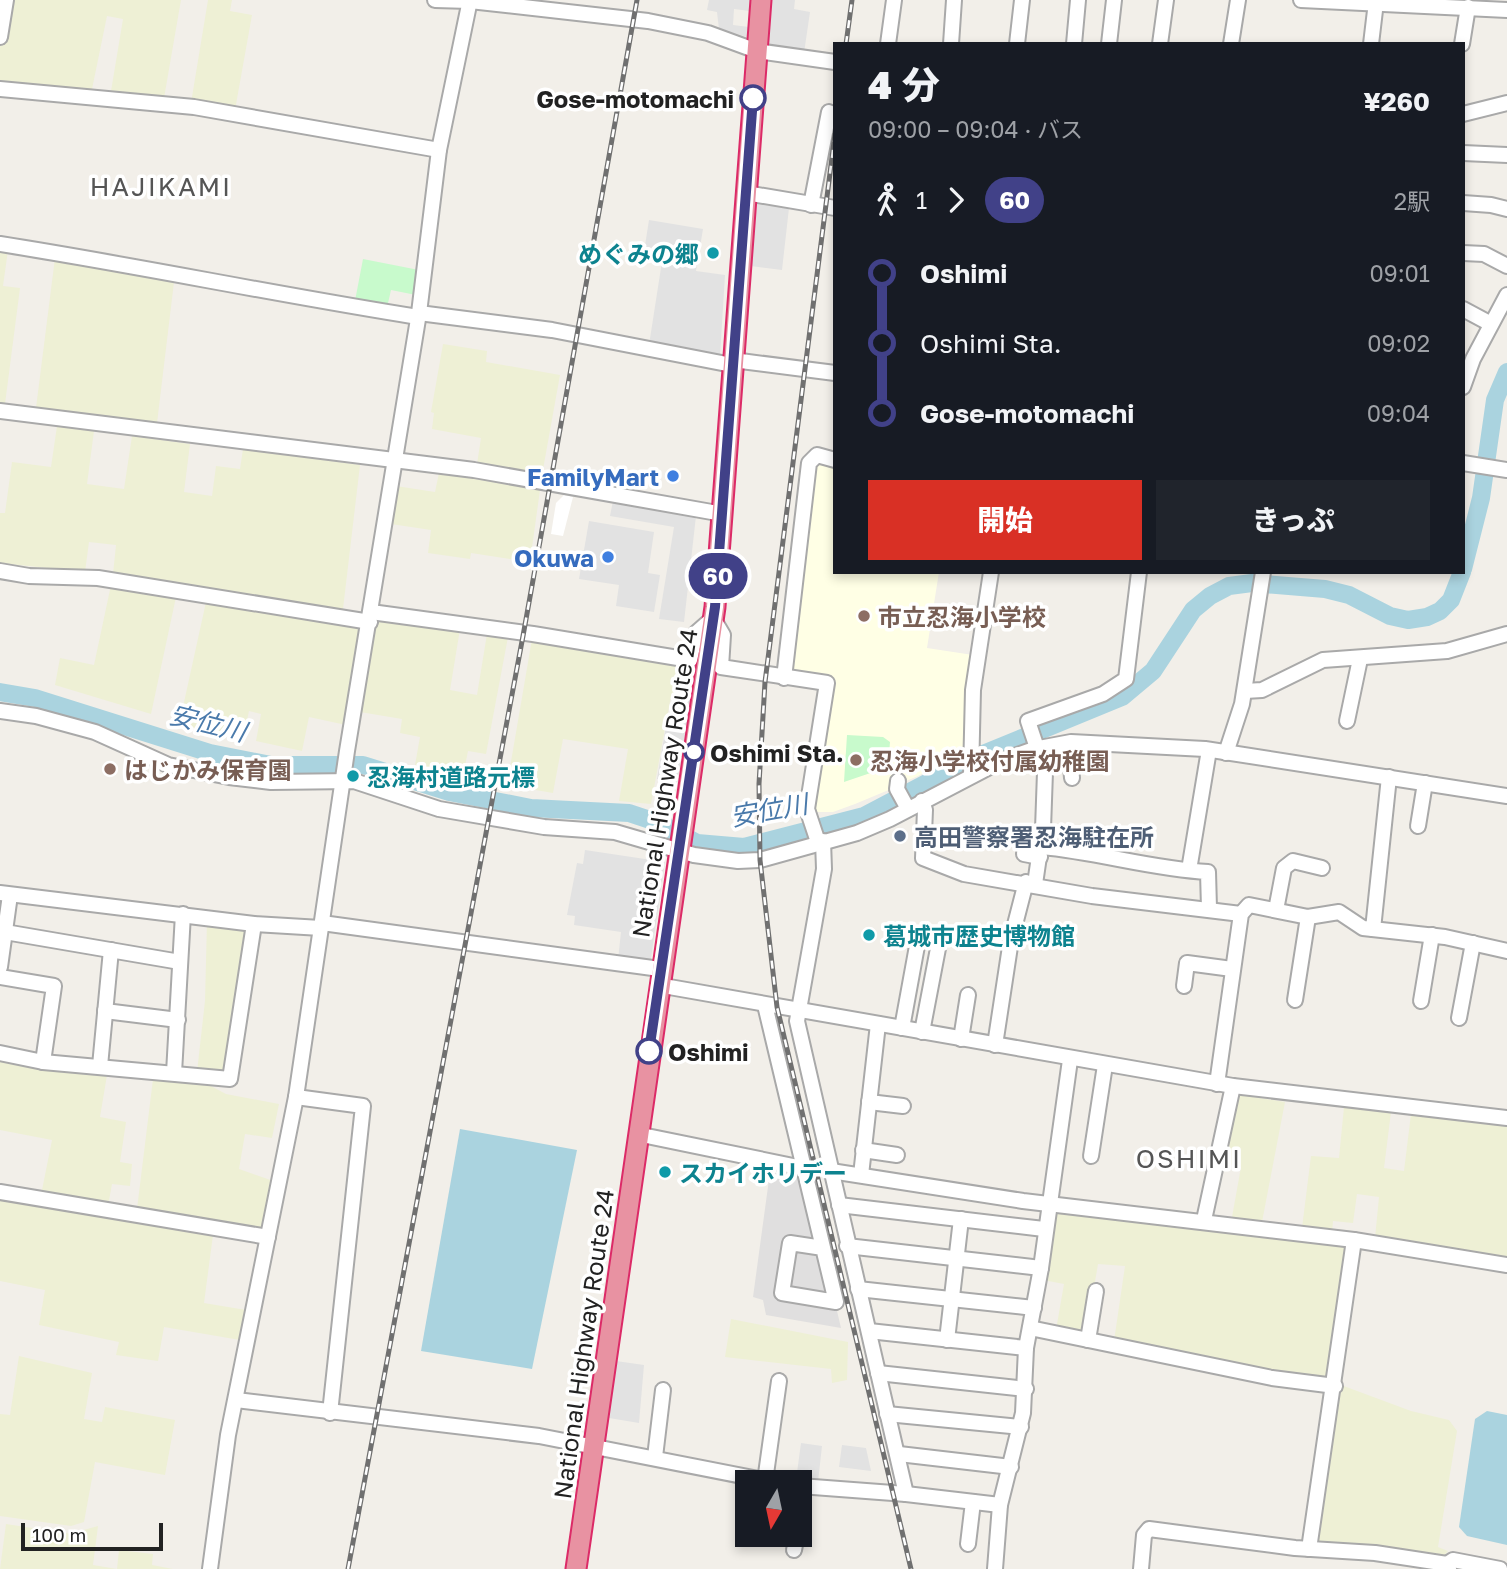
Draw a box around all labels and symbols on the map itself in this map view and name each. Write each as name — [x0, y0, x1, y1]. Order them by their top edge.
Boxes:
place label: Gose-motomachi — [536, 84, 734, 113]
marker: Gose-motomachi — [740, 85, 766, 111]
district label: HAJIKAMI — [90, 171, 232, 202]
place label: めぐみの郷 — [578, 239, 699, 268]
marker: めぐみの郷 — [705, 245, 721, 261]
place label: FamilyMart — [527, 462, 659, 491]
marker: FamilyMart — [665, 468, 681, 484]
place label: Okuwa — [514, 543, 594, 572]
marker: Okuwa — [600, 549, 616, 565]
line badge: 60 — [686, 553, 750, 599]
place label: 市立忍海小学校 — [878, 602, 1046, 631]
marker: 市立忍海小学校 — [856, 608, 872, 624]
street label: National Highway Route 24 — [625, 626, 703, 940]
water label: 安位川 — [166, 699, 252, 748]
place label: Oshimi Sta. — [710, 738, 844, 767]
marker: Oshimi Sta. — [684, 742, 704, 762]
place label: 忍海小学校付属幼稚園 — [870, 746, 1110, 775]
marker: 忍海小学校付属幼稚園 — [848, 752, 864, 768]
place label: はじかみ保育園 — [124, 755, 292, 784]
marker: はじかみ保育園 — [102, 761, 118, 777]
place label: 忍海村道路元標 — [367, 762, 535, 791]
marker: 忍海村道路元標 — [345, 768, 361, 784]
water label: 安位川 — [728, 787, 813, 832]
place label: 高田警察署忍海駐在所 — [914, 822, 1154, 851]
marker: 高田警察署忍海駐在所 — [892, 828, 908, 844]
place label: 葛城市歴史博物館 — [883, 921, 1075, 950]
marker: 葛城市歴史博物館 — [861, 927, 877, 943]
place label: Oshimi — [668, 1037, 749, 1066]
marker: Oshimi — [636, 1038, 662, 1064]
district label: OSHIMI — [1136, 1143, 1242, 1174]
place label: スカイホリデー — [679, 1158, 847, 1187]
marker: スカイホリデー — [657, 1164, 673, 1180]
street label: National Highway Route 24 — [547, 1187, 619, 1501]
north arrow — [735, 1470, 812, 1547]
scale bar — [21, 1520, 163, 1552]

